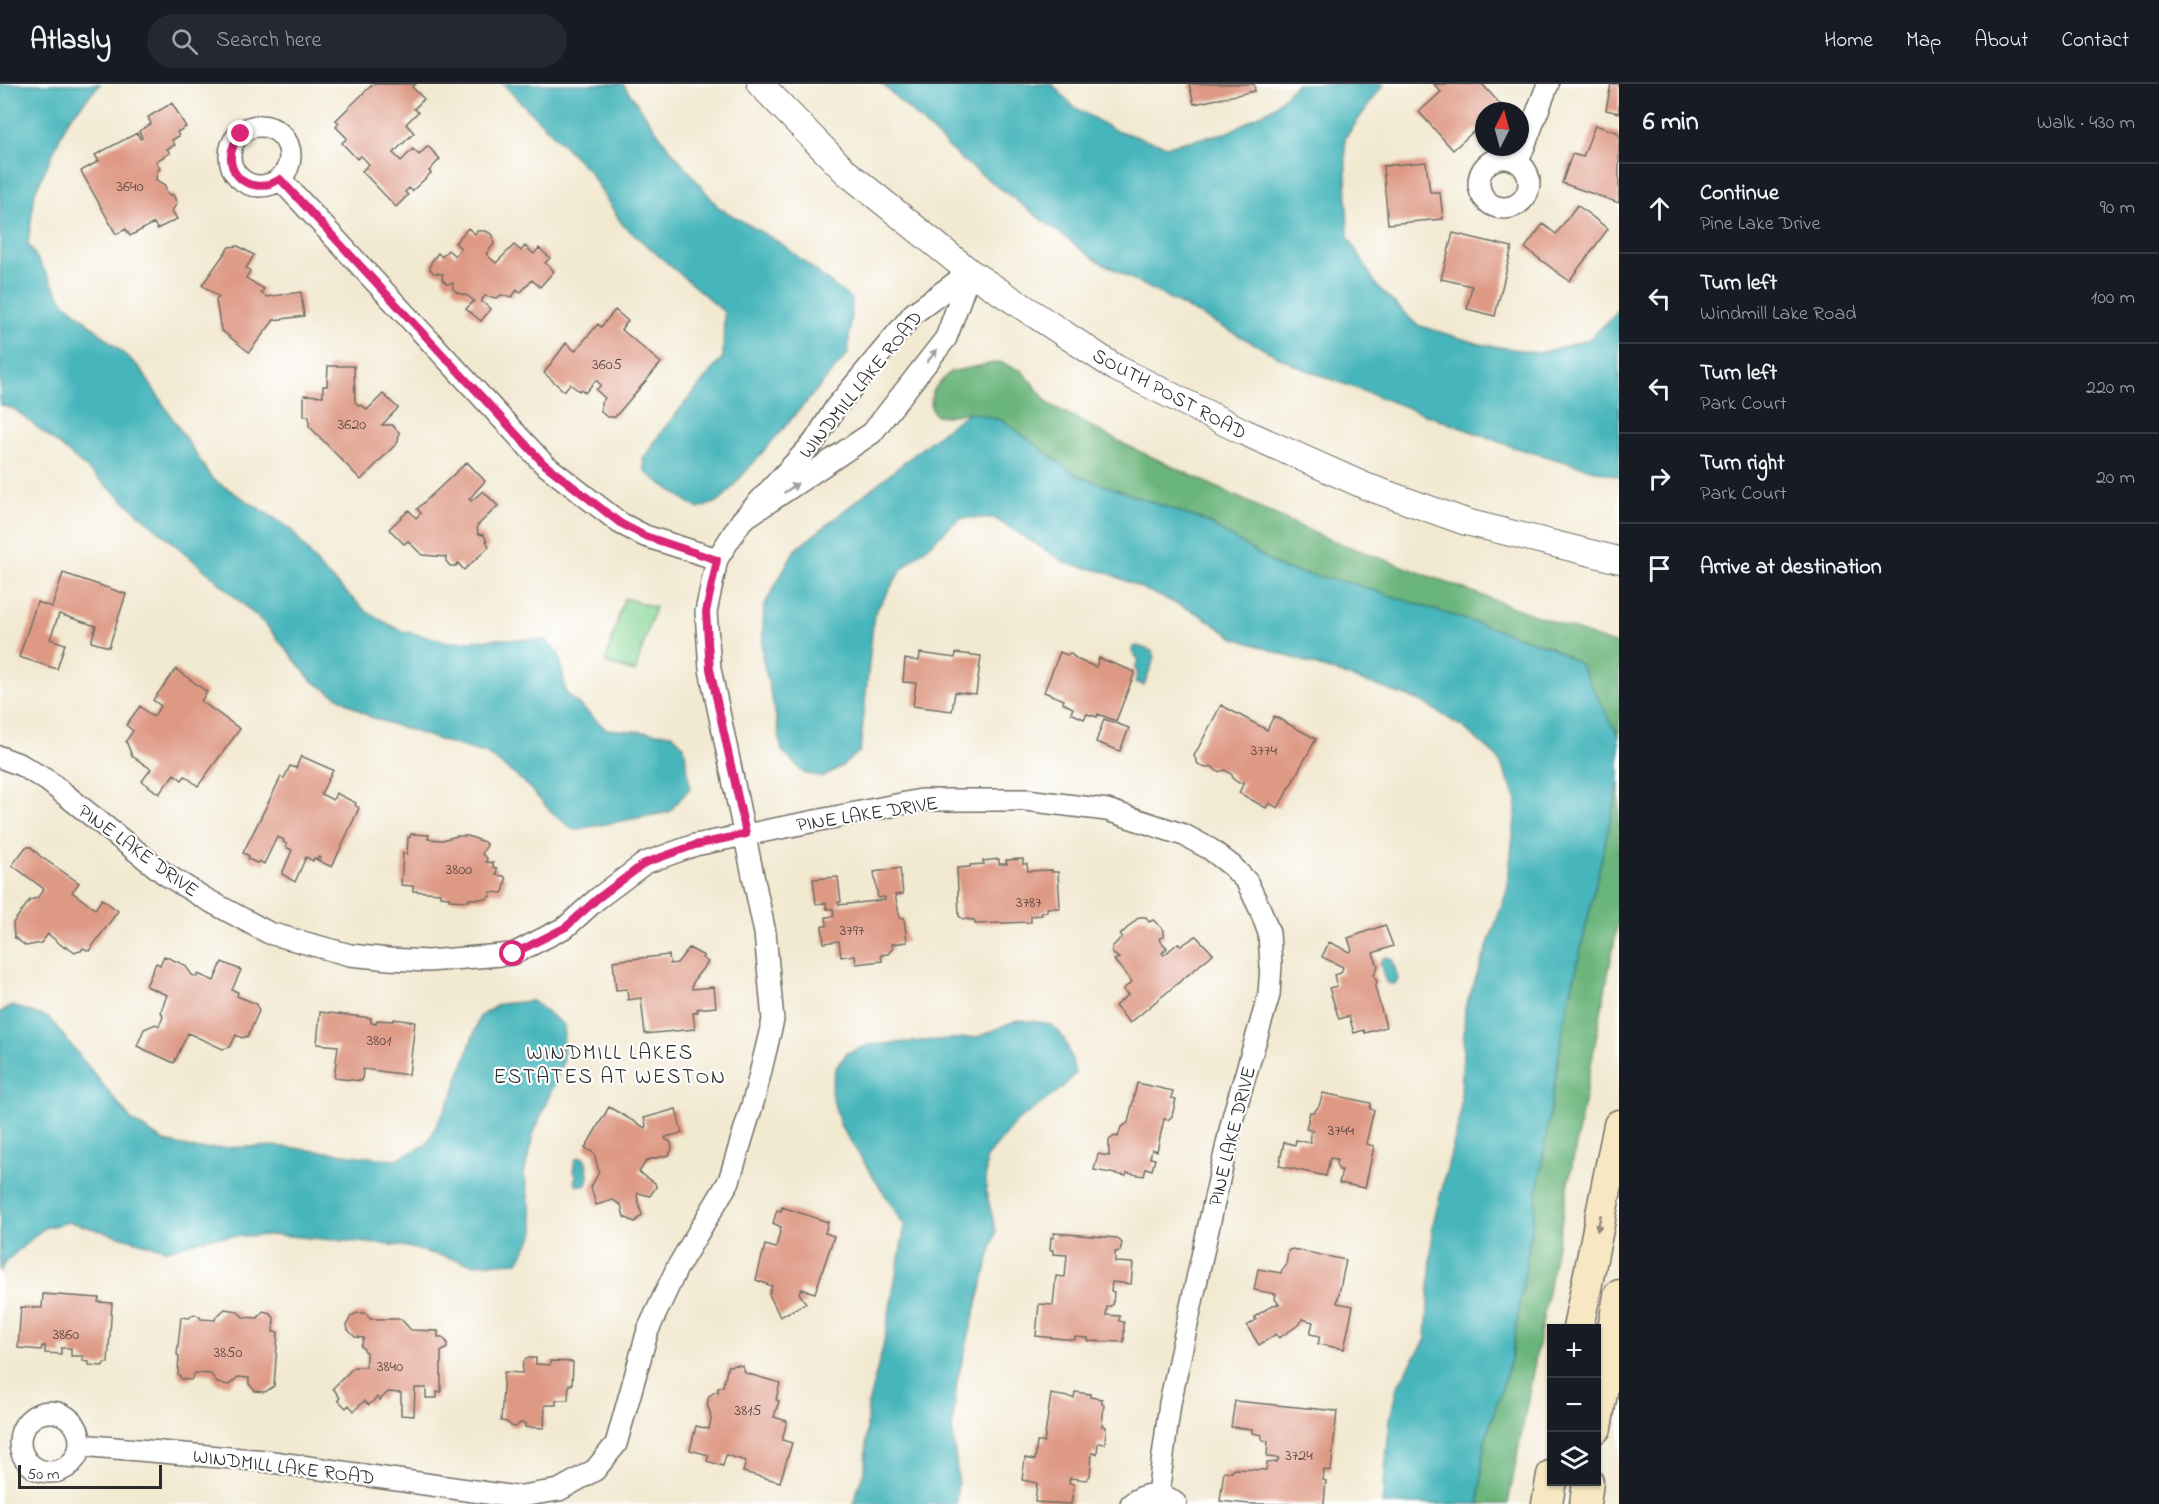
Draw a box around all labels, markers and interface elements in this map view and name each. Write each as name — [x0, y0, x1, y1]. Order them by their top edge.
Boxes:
search box — [147, 14, 567, 68]
text: Atlasly — [30, 21, 111, 62]
icon: search — [168, 25, 201, 58]
text: Search here — [216, 25, 321, 57]
text: Home — [1824, 26, 1873, 56]
text: Map — [1906, 26, 1941, 56]
text: About — [1974, 26, 2028, 56]
text: Contact — [2061, 26, 2129, 56]
north arrow — [1475, 102, 1529, 156]
text: 6 min — [1643, 104, 1699, 142]
text: Walk · 430 m — [2037, 109, 2135, 138]
route end — [227, 120, 253, 146]
house number: 3640 — [116, 175, 144, 199]
text: Continue — [1700, 178, 1779, 210]
icon: ahead — [1643, 192, 1676, 225]
text: 90 m — [2100, 194, 2135, 223]
text: Pine Lake Drive — [1700, 210, 1820, 239]
text: Turn left — [1700, 268, 1777, 300]
icon: left — [1643, 282, 1676, 315]
text: 100 m — [2091, 284, 2135, 313]
text: Windmill Lake Road — [1700, 300, 1856, 329]
street label: WINDMILL LAKE ROAD — [793, 305, 931, 466]
street label: SOUTH POST ROAD — [1087, 342, 1251, 448]
one-way arrow — [925, 349, 937, 364]
house number: 3605 — [592, 353, 622, 377]
text: Turn left — [1700, 358, 1777, 390]
icon: left — [1643, 372, 1676, 405]
text: 220 m — [2086, 374, 2135, 403]
text: Park Court — [1700, 390, 1787, 419]
house number: 3620 — [338, 413, 366, 437]
text: Turn right — [1700, 448, 1785, 480]
icon: right — [1643, 462, 1676, 495]
text: 20 m — [2096, 464, 2135, 493]
text: Park Court — [1700, 480, 1787, 509]
one-way arrow — [783, 483, 799, 494]
icon: arrive — [1643, 552, 1676, 585]
text: Arrive at destination — [1700, 552, 1882, 584]
house number: 3774 — [1251, 739, 1278, 763]
street label: PINE LAKE DRIVE — [795, 790, 940, 841]
street label: PINE LAKE DRIVE — [71, 798, 204, 906]
house number: 3800 — [446, 858, 472, 882]
house number: 3787 — [1016, 891, 1042, 915]
house number: 3797 — [840, 919, 865, 943]
route start — [499, 940, 525, 966]
house number: 3801 — [367, 1029, 391, 1053]
district label: WINDMILL LAKES ESTATES AT WESTON — [494, 1039, 726, 1093]
street label: PINE LAKE DRIVE — [1202, 1064, 1265, 1209]
house number: 3744 — [1328, 1119, 1355, 1143]
one-way arrow — [1594, 1214, 1603, 1233]
house number: 3860 — [53, 1323, 79, 1347]
map controls — [1547, 1324, 1601, 1486]
button: + — [1547, 1324, 1601, 1378]
house number: 3850 — [214, 1341, 242, 1365]
house number: 3840 — [377, 1355, 403, 1379]
button: − — [1547, 1378, 1601, 1432]
house number: 3815 — [735, 1399, 761, 1423]
button: layers — [1547, 1432, 1601, 1486]
street label: WINDMILL LAKE ROAD — [191, 1443, 376, 1494]
house number: 3724 — [1285, 1444, 1313, 1468]
scale bar — [18, 1462, 162, 1490]
text: 50 m — [27, 1463, 59, 1487]

